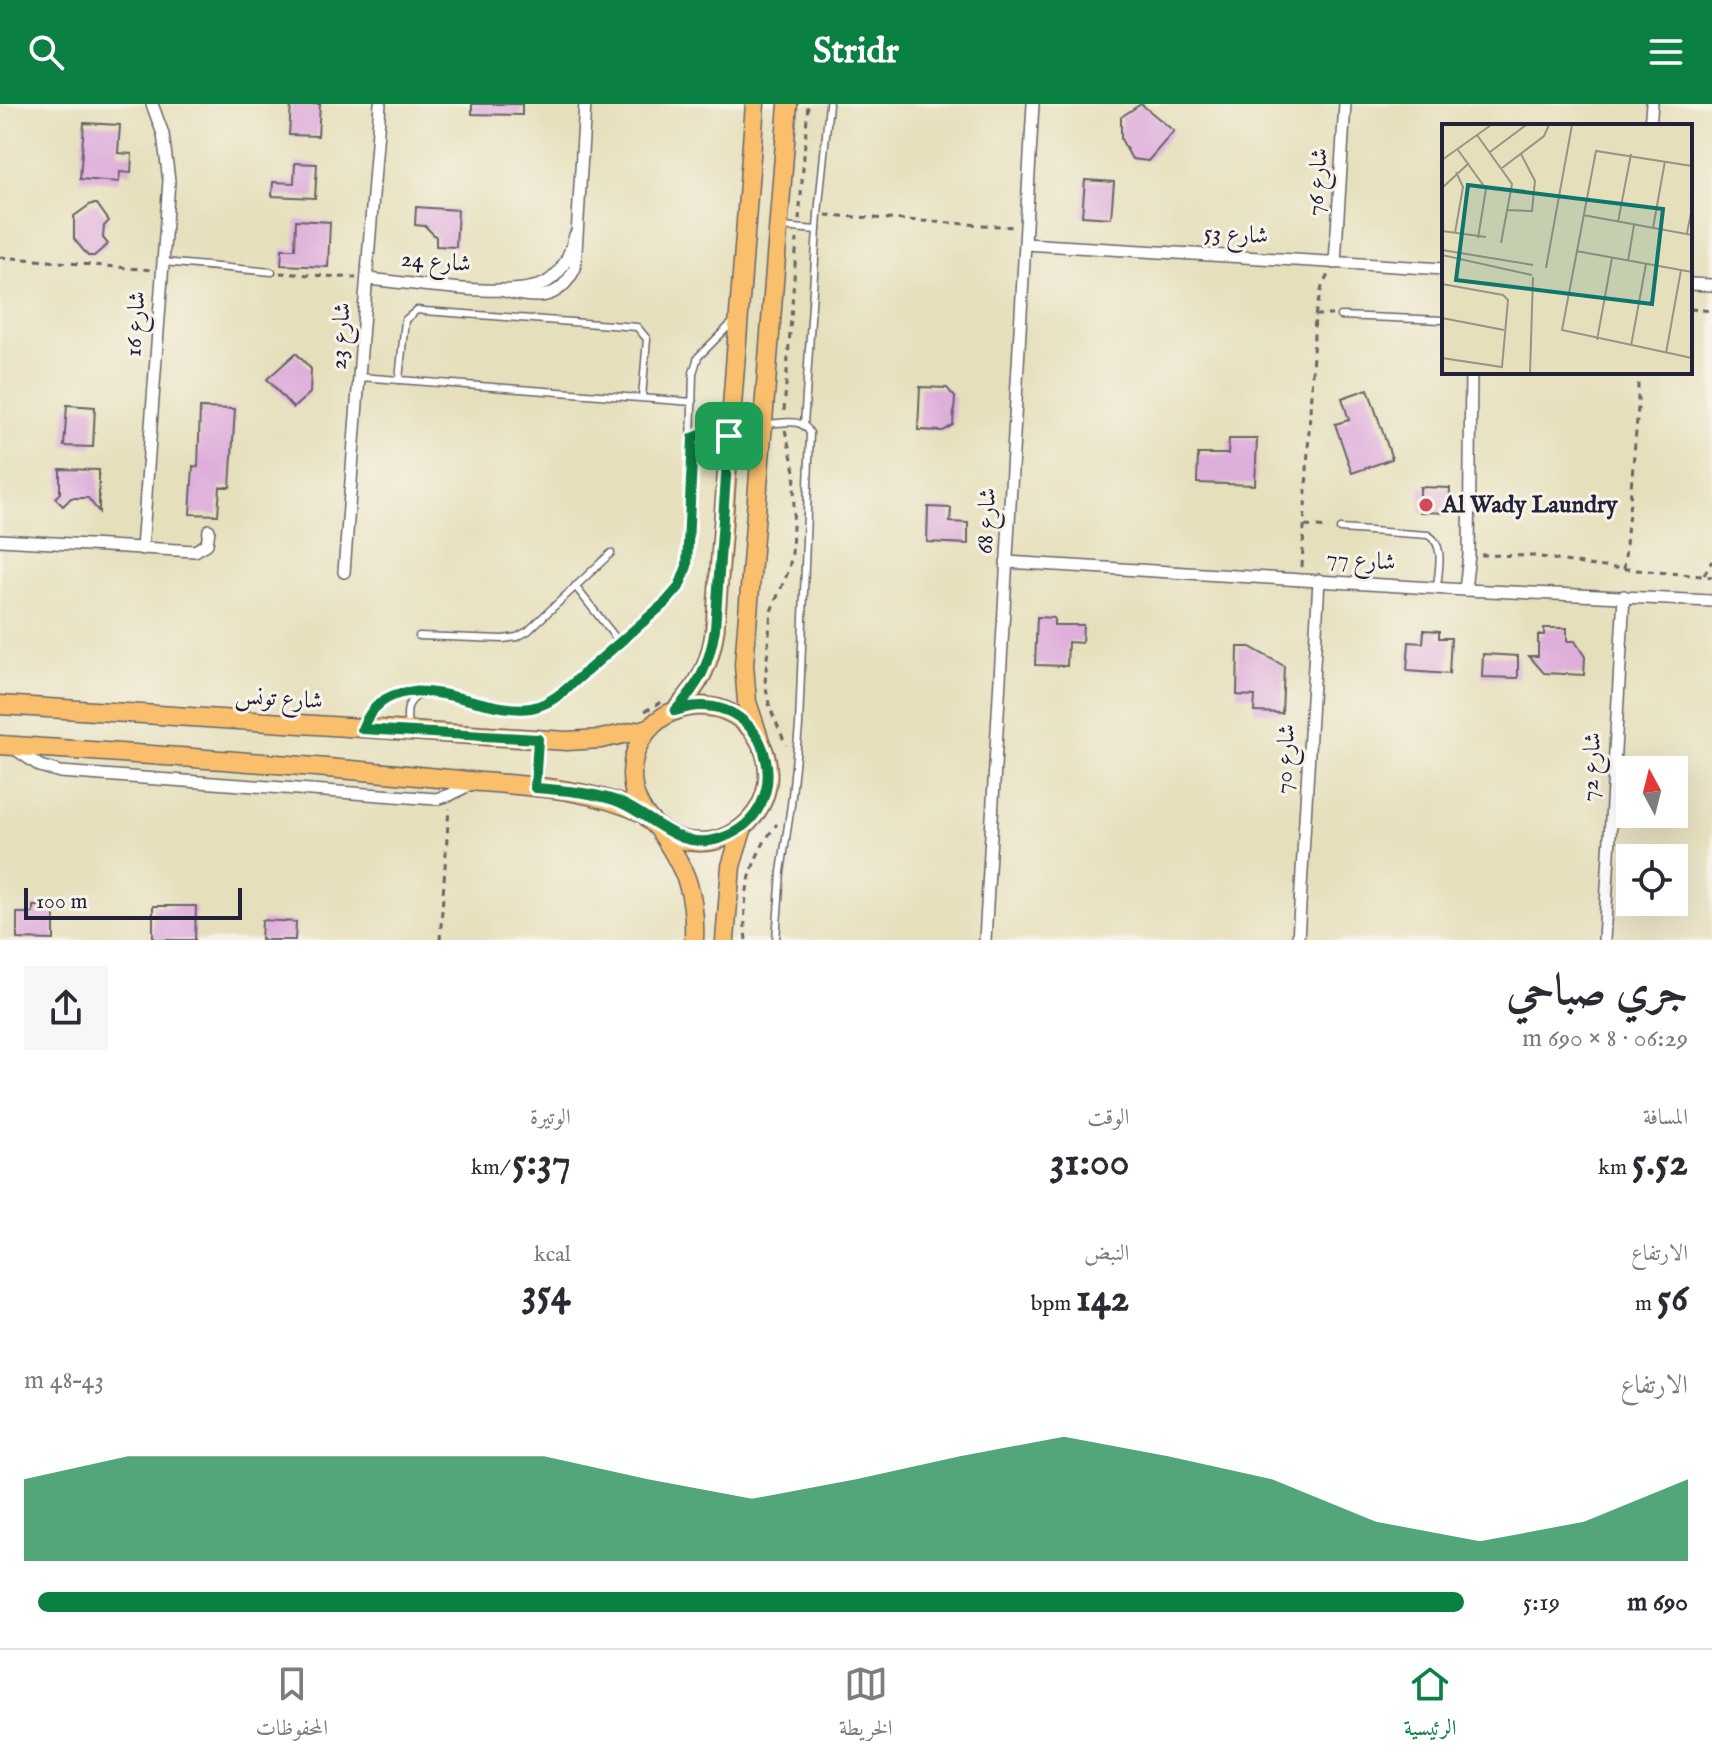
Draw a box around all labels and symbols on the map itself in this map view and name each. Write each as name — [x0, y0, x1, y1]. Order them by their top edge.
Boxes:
inset map — [1442, 124, 1692, 374]
street label: شارع 76 — [1300, 147, 1339, 217]
street label: شارع 53 — [1203, 218, 1269, 255]
street label: شارع 24 — [400, 244, 472, 283]
street label: شارع 16 — [118, 290, 157, 358]
street label: شارع 23 — [323, 301, 362, 371]
pin — [695, 402, 763, 470]
street label: شارع 68 — [970, 487, 1007, 555]
place label: Al Wady Laundry — [1441, 490, 1619, 521]
marker: Al Wady Laundry — [1417, 496, 1435, 514]
street label: شارع 77 — [1325, 543, 1397, 582]
street label: شارع تونس — [234, 680, 324, 721]
street label: شارع 70 — [1269, 723, 1306, 795]
street label: شارع 72 — [1575, 732, 1612, 803]
north arrow — [1616, 756, 1688, 828]
scale bar — [24, 884, 242, 920]

